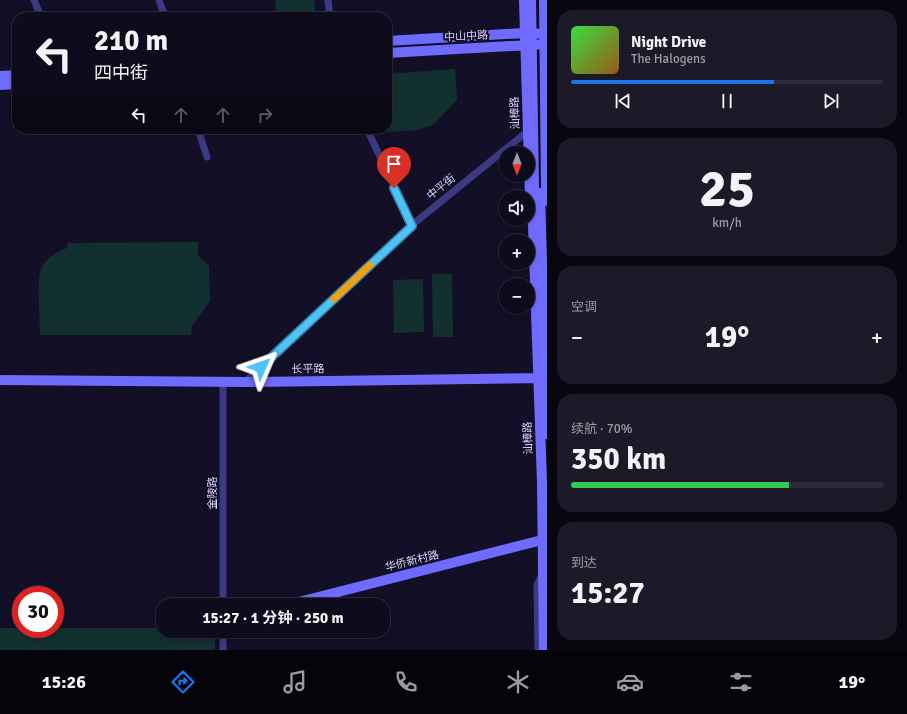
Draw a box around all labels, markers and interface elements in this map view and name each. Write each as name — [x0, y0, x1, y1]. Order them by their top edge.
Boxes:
text: 210 m — [94, 24, 168, 58]
icon: left — [28, 28, 80, 80]
street label: 中山中路 — [444, 28, 488, 44]
text: Night Drive — [631, 33, 706, 51]
text: The Halogens — [631, 51, 706, 67]
text: 四中街 — [94, 62, 148, 84]
icon: previous — [612, 90, 634, 112]
icon: pause — [716, 90, 738, 112]
icon: next — [820, 90, 842, 112]
street label: 汕樟路 — [508, 96, 522, 130]
icon: left — [128, 104, 150, 126]
icon: ahead — [170, 104, 192, 126]
icon: ahead — [212, 104, 234, 126]
icon: right — [254, 104, 276, 126]
north arrow — [499, 146, 535, 182]
map controls — [499, 146, 535, 314]
pin — [377, 147, 411, 188]
icon: arrive — [383, 153, 405, 175]
text: 25 — [699, 157, 755, 221]
street label: 中平街 — [424, 172, 458, 202]
button: sound — [499, 190, 535, 226]
text: km/h — [712, 215, 742, 231]
button: + — [499, 234, 535, 270]
button: − — [499, 278, 535, 314]
text: 空调 — [571, 299, 597, 315]
text: 19° — [705, 319, 749, 356]
text: − — [571, 324, 583, 351]
text: + — [871, 324, 883, 351]
position arrow — [240, 346, 282, 388]
street label: 长平路 — [291, 362, 325, 376]
street label: 汕樟路 — [521, 421, 535, 455]
text: 续航 · 70% — [571, 421, 633, 437]
text: 350 km — [571, 441, 666, 478]
street label: 金陵路 — [206, 477, 219, 510]
street label: 华侨新村路 — [384, 548, 440, 574]
text: 到达 — [571, 555, 597, 571]
text: 15:27 — [571, 575, 645, 612]
speed limit sign: 30 — [12, 586, 64, 638]
text: 15:27 · 1 分钟 · 250 m — [202, 609, 344, 627]
icon: directions — [169, 668, 197, 696]
icon: music — [281, 668, 309, 696]
icon: phone — [392, 668, 420, 696]
icon: climate — [504, 668, 532, 696]
icon: car — [616, 668, 644, 696]
icon: filters — [727, 668, 755, 696]
text: 15:26 — [42, 671, 86, 693]
text: 19° — [839, 671, 865, 693]

